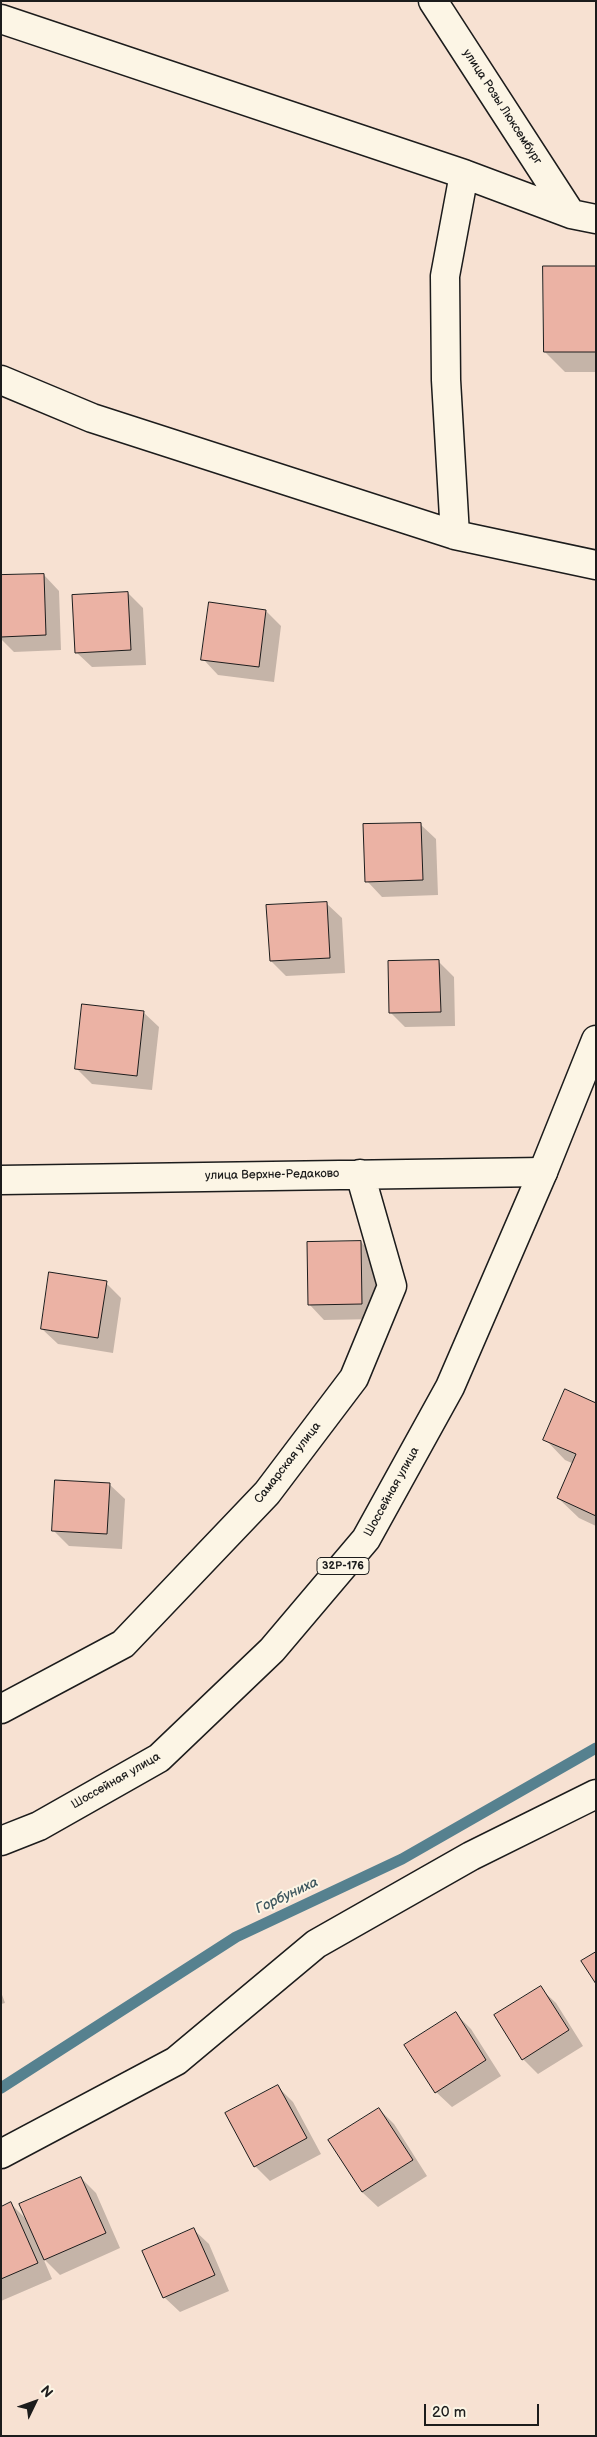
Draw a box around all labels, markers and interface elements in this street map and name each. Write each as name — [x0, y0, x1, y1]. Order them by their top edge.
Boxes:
street label: улица Розы Люксембург — [459, 47, 545, 167]
street label: улица Верхне-Редаково — [205, 1167, 339, 1183]
street label: Самарская улица — [252, 1419, 324, 1507]
street label: Шоссейная улица — [361, 1445, 423, 1539]
road number: 32Р-176 — [317, 1558, 369, 1574]
street label: Шоссейная улица — [69, 1750, 163, 1812]
water label: Горбуниха — [253, 1874, 321, 1918]
north arrow — [10, 2377, 60, 2427]
text: N — [37, 2382, 56, 2401]
scale bar — [427, 2394, 542, 2426]
text: 20 m — [432, 2403, 466, 2422]

